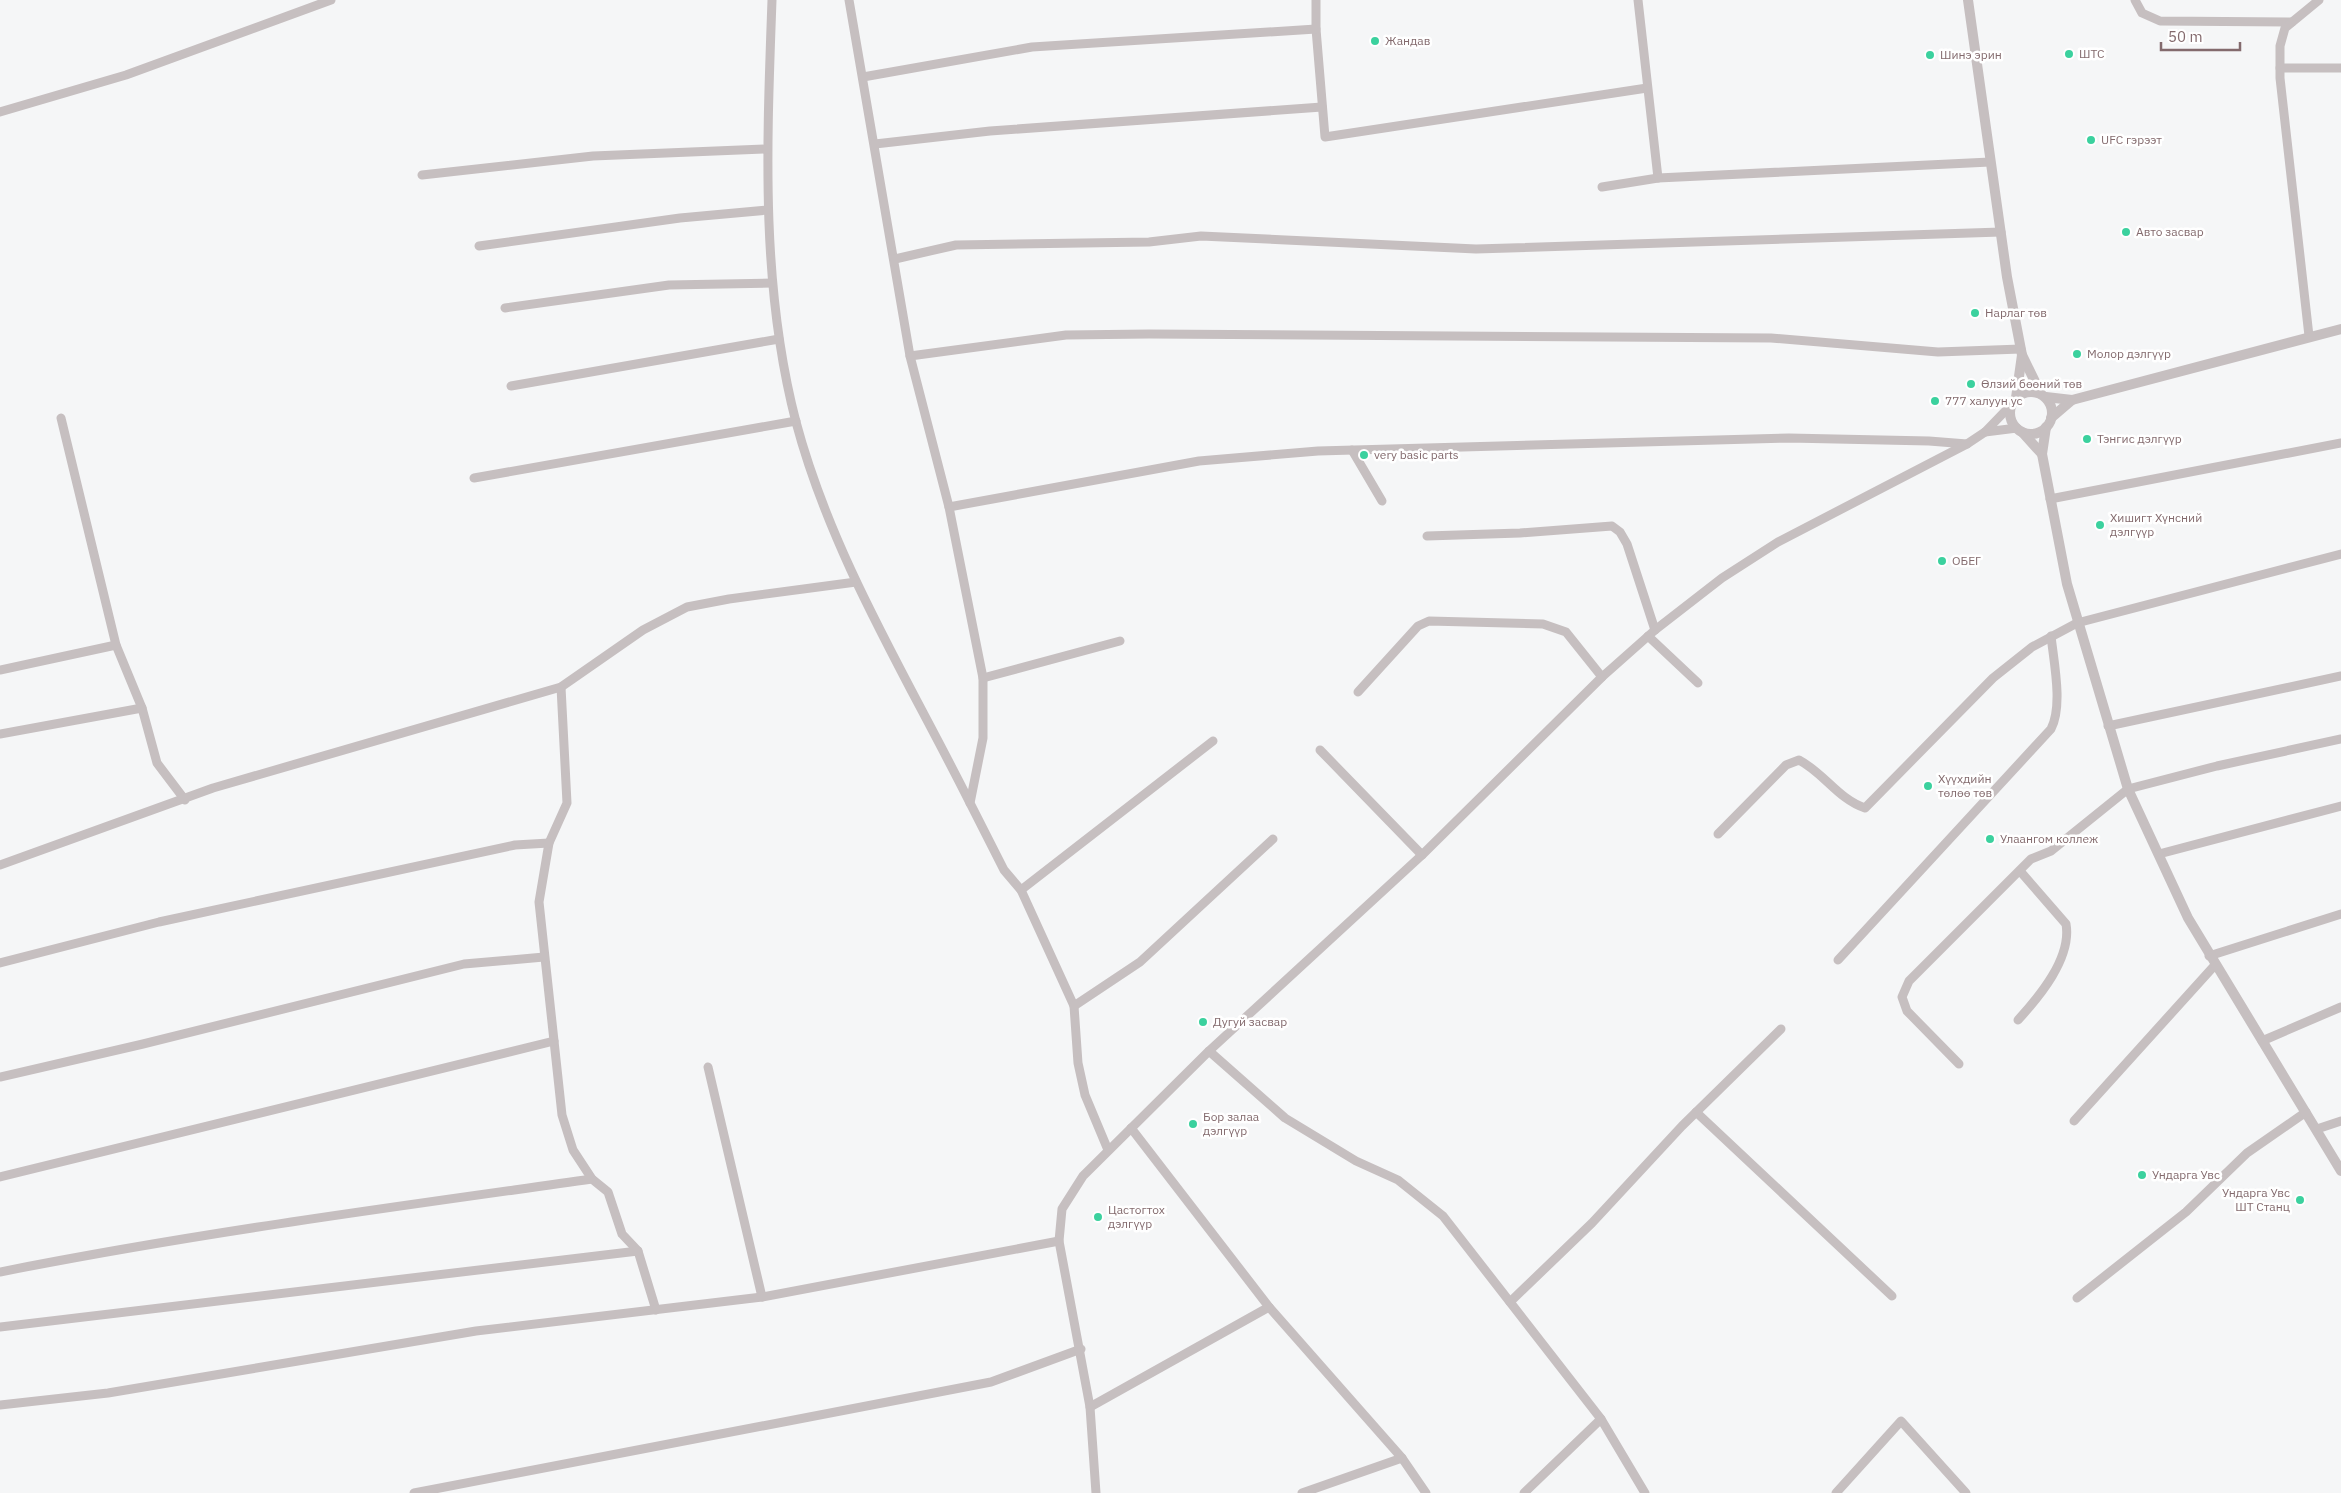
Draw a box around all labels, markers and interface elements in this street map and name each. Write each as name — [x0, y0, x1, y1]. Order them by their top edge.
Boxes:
scale bar — [2161, 20, 2240, 52]
text: 50 m — [2168, 27, 2203, 46]
place label: Жандав — [1385, 33, 1430, 48]
marker: Жандав — [1369, 35, 1381, 47]
place label: ШТС — [2079, 46, 2105, 61]
place label: Шинэ эрин — [1940, 47, 2002, 62]
marker: ШТС — [2063, 48, 2075, 60]
marker: Шинэ эрин — [1924, 49, 1936, 61]
place label: UFC гэрээт — [2101, 132, 2162, 147]
marker: UFC гэрээт — [2085, 134, 2097, 146]
place label: Авто засвар — [2136, 224, 2204, 239]
marker: Авто засвар — [2120, 226, 2132, 238]
place label: Нарлаг төв — [1985, 305, 2047, 320]
marker: Нарлаг төв — [1969, 307, 1981, 319]
place label: Молор дэлгүүр — [2087, 346, 2171, 361]
marker: Молор дэлгүүр — [2071, 348, 2083, 360]
place label: Өлзий бөөний төв — [1981, 376, 2082, 391]
marker: Өлзий бөөний төв — [1965, 378, 1977, 390]
place label: 777 халуун ус — [1945, 393, 2023, 408]
marker: 777 халуун ус — [1929, 395, 1941, 407]
place label: Тэнгис дэлгүүр — [2097, 431, 2182, 446]
marker: Тэнгис дэлгүүр — [2081, 433, 2093, 445]
place label: very basic parts — [1374, 447, 1459, 462]
marker: very basic parts — [1358, 449, 1370, 461]
place label: Хишигт Хүнсний дэлгүүр — [2110, 510, 2202, 539]
marker: Хишигт Хүнсний дэлгүүр — [2094, 519, 2106, 531]
place label: ОБЕГ — [1952, 553, 1981, 568]
marker: ОБЕГ — [1936, 555, 1948, 567]
place label: Хүүхдийн төлөө төв — [1938, 771, 1992, 800]
marker: Хүүхдийн төлөө төв — [1922, 780, 1934, 792]
place label: Улаангом коллеж — [2000, 831, 2098, 846]
marker: Улаангом коллеж — [1984, 833, 1996, 845]
place label: Дугуй засвар — [1213, 1014, 1287, 1029]
marker: Дугуй засвар — [1197, 1016, 1209, 1028]
place label: Бор залаа дэлгүүр — [1203, 1109, 1260, 1138]
marker: Бор залаа дэлгүүр — [1187, 1118, 1199, 1130]
place label: Ундарга Увс — [2152, 1167, 2220, 1182]
marker: Ундарга Увс — [2136, 1169, 2148, 1181]
place label: Ундарга Увс ШТ Станц — [2222, 1185, 2290, 1214]
marker: Ундарга Увс ШТ Станц — [2294, 1194, 2306, 1206]
place label: Цастогтох дэлгүүр — [1108, 1202, 1165, 1231]
marker: Цастогтох дэлгүүр — [1092, 1211, 1104, 1223]

